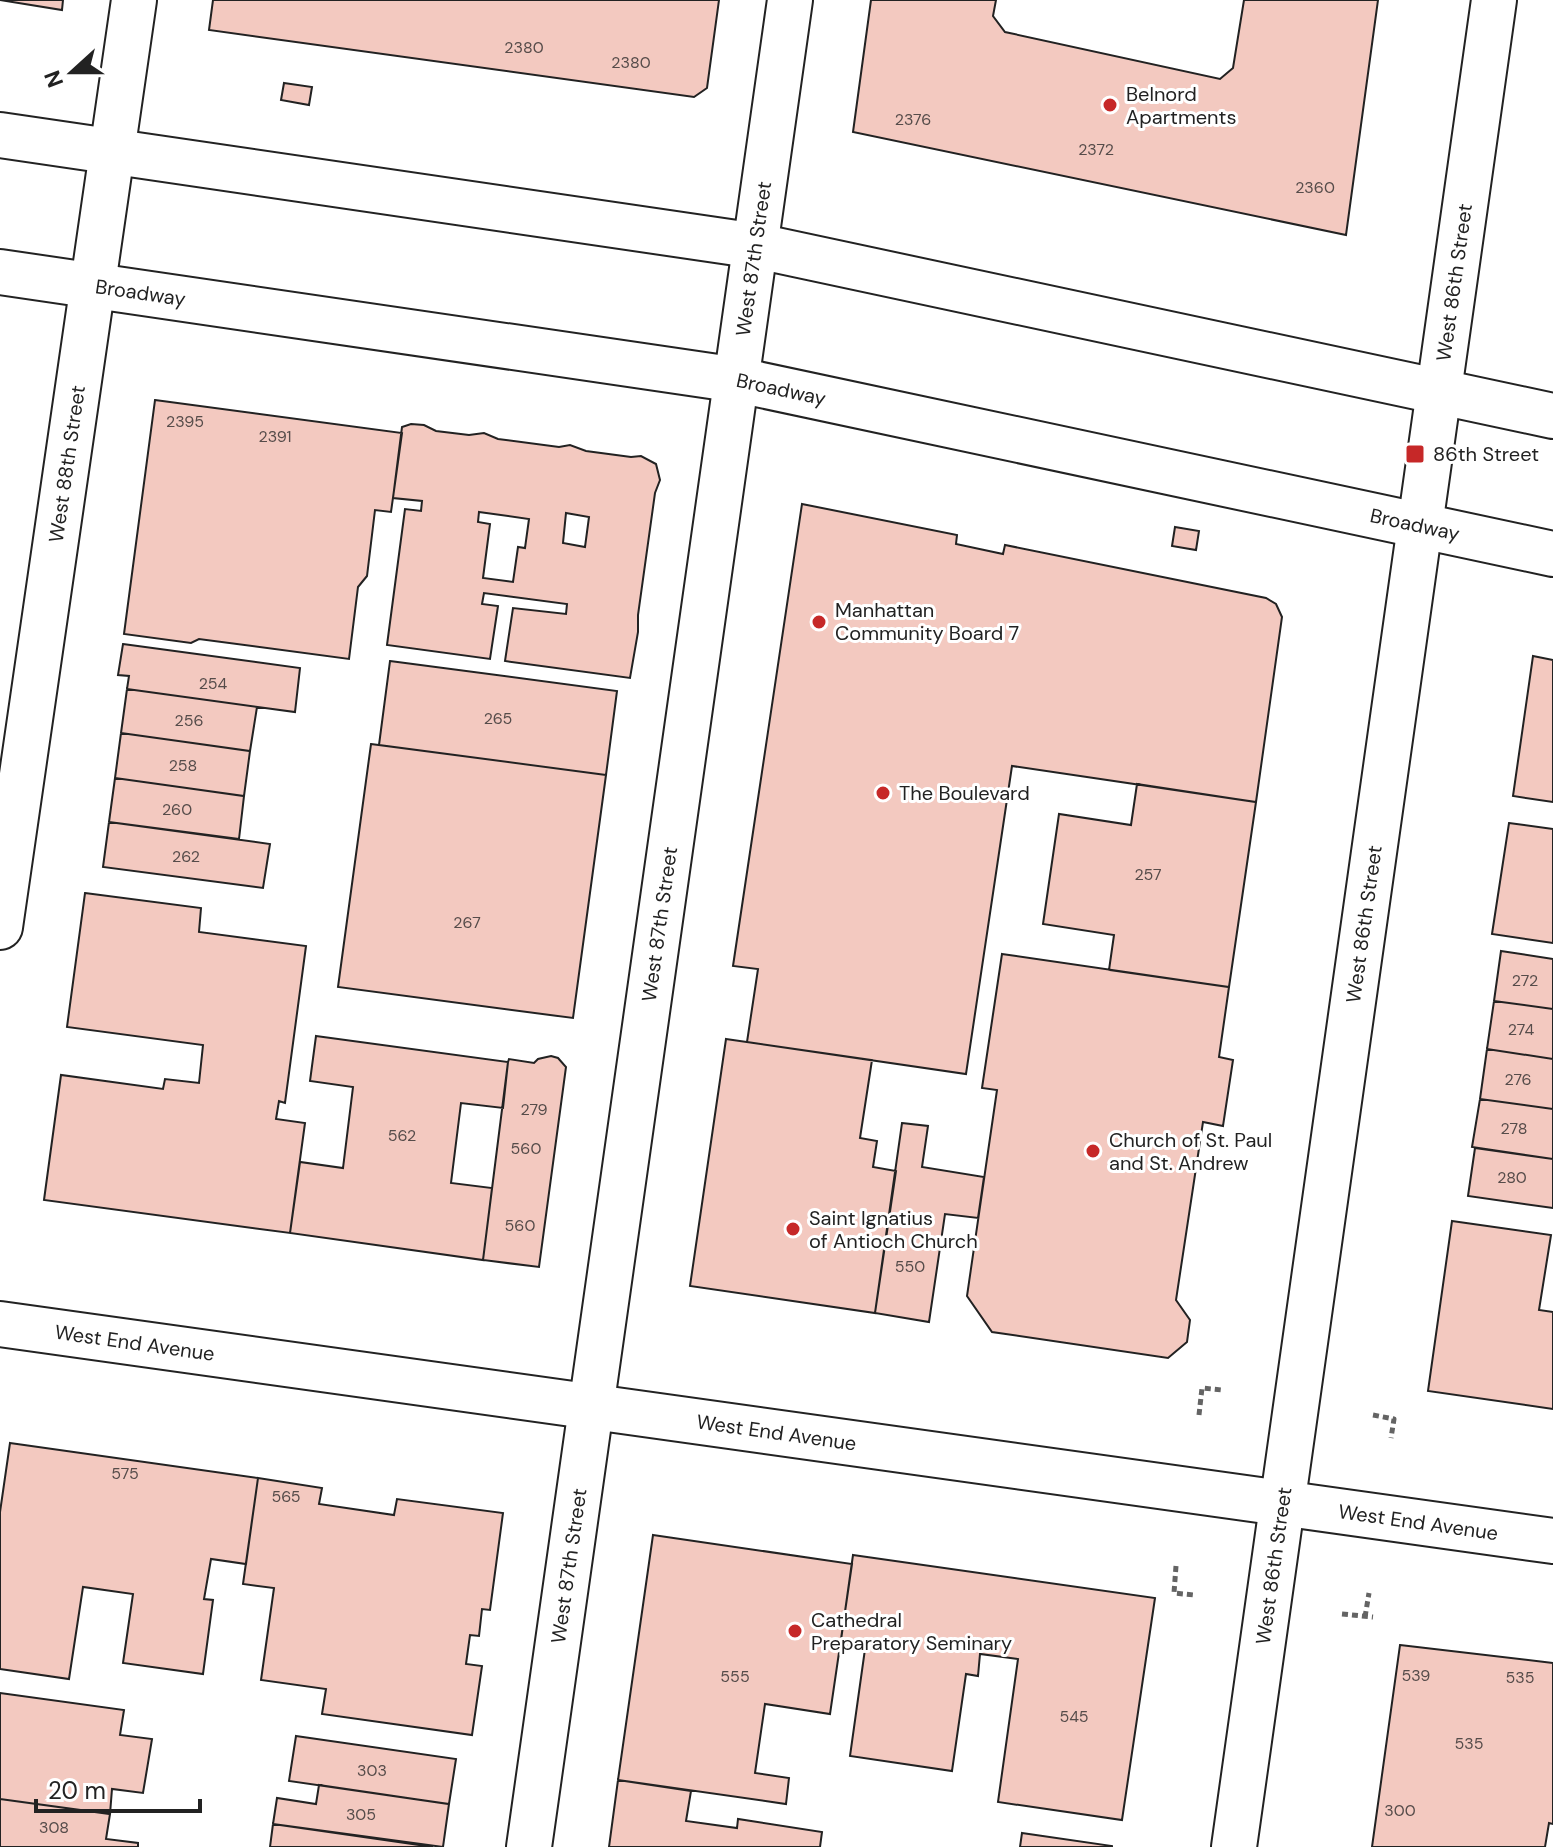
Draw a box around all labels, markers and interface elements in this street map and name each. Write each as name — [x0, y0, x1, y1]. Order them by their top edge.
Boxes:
north arrow — [32, 32, 112, 112]
house number: 2380 — [504, 37, 544, 58]
house number: 2380 — [611, 52, 651, 73]
text: N — [37, 66, 70, 92]
place label: Belnord Apartments — [1126, 81, 1236, 130]
marker: Belnord Apartments — [1101, 96, 1119, 114]
house number: 2376 — [895, 109, 931, 130]
house number: 2372 — [1078, 139, 1114, 160]
house number: 2360 — [1295, 177, 1335, 198]
street label: West 87th Street — [730, 179, 777, 338]
street label: West 86th Street — [1430, 202, 1478, 363]
street label: Broadway — [94, 273, 187, 312]
street label: Broadway — [734, 367, 828, 411]
street label: West 88th Street — [43, 383, 91, 544]
house number: 2395 — [166, 411, 204, 432]
house number: 2391 — [259, 426, 291, 447]
place label: 86th Street — [1433, 441, 1539, 467]
marker: 86th Street — [1404, 443, 1426, 465]
street label: Broadway — [1368, 502, 1462, 547]
place label: Manhattan Community Board 7 — [835, 597, 1019, 646]
marker: Manhattan Community Board 7 — [810, 613, 828, 631]
house number: 254 — [199, 673, 228, 694]
house number: 265 — [484, 708, 512, 729]
house number: 256 — [174, 710, 204, 731]
house number: 258 — [169, 755, 197, 776]
place label: The Boulevard — [899, 780, 1030, 806]
marker: The Boulevard — [874, 784, 892, 802]
house number: 260 — [162, 799, 192, 820]
street label: West 86th Street — [1340, 844, 1388, 1004]
street label: West 87th Street — [636, 845, 683, 1003]
house number: 262 — [172, 846, 200, 867]
house number: 257 — [1134, 864, 1162, 885]
house number: 267 — [453, 912, 481, 933]
house number: 272 — [1512, 970, 1538, 991]
house number: 274 — [1508, 1019, 1534, 1040]
house number: 276 — [1504, 1069, 1532, 1090]
house number: 279 — [520, 1099, 548, 1120]
house number: 278 — [1501, 1118, 1527, 1139]
house number: 562 — [388, 1125, 416, 1146]
place label: Church of St. Paul and St. Andrew — [1109, 1127, 1272, 1176]
house number: 560 — [511, 1138, 541, 1159]
marker: Church of St. Paul and St. Andrew — [1084, 1142, 1102, 1160]
house number: 280 — [1497, 1167, 1527, 1188]
place label: Saint Ignatius of Antioch Church — [809, 1205, 978, 1254]
house number: 560 — [505, 1215, 535, 1236]
marker: Saint Ignatius of Antioch Church — [784, 1220, 802, 1238]
house number: 550 — [895, 1256, 925, 1277]
street label: West End Avenue — [53, 1319, 216, 1367]
street label: West End Avenue — [695, 1408, 858, 1457]
house number: 575 — [111, 1463, 139, 1484]
street label: West 86th Street — [1250, 1485, 1298, 1646]
house number: 565 — [271, 1486, 301, 1507]
street label: West 87th Street — [545, 1486, 593, 1645]
street label: West End Avenue — [1337, 1498, 1500, 1546]
place label: Cathedral Preparatory Seminary — [811, 1607, 1012, 1656]
marker: Cathedral Preparatory Seminary — [786, 1622, 804, 1640]
house number: 539 — [1402, 1665, 1430, 1686]
house number: 555 — [720, 1666, 750, 1687]
house number: 535 — [1506, 1667, 1534, 1688]
house number: 545 — [1059, 1706, 1089, 1727]
house number: 535 — [1455, 1733, 1483, 1754]
house number: 303 — [357, 1760, 387, 1781]
scale bar — [36, 1763, 200, 1813]
text: 20 m — [48, 1775, 106, 1806]
house number: 300 — [1384, 1800, 1416, 1821]
house number: 305 — [346, 1804, 376, 1825]
house number: 308 — [39, 1817, 69, 1838]

